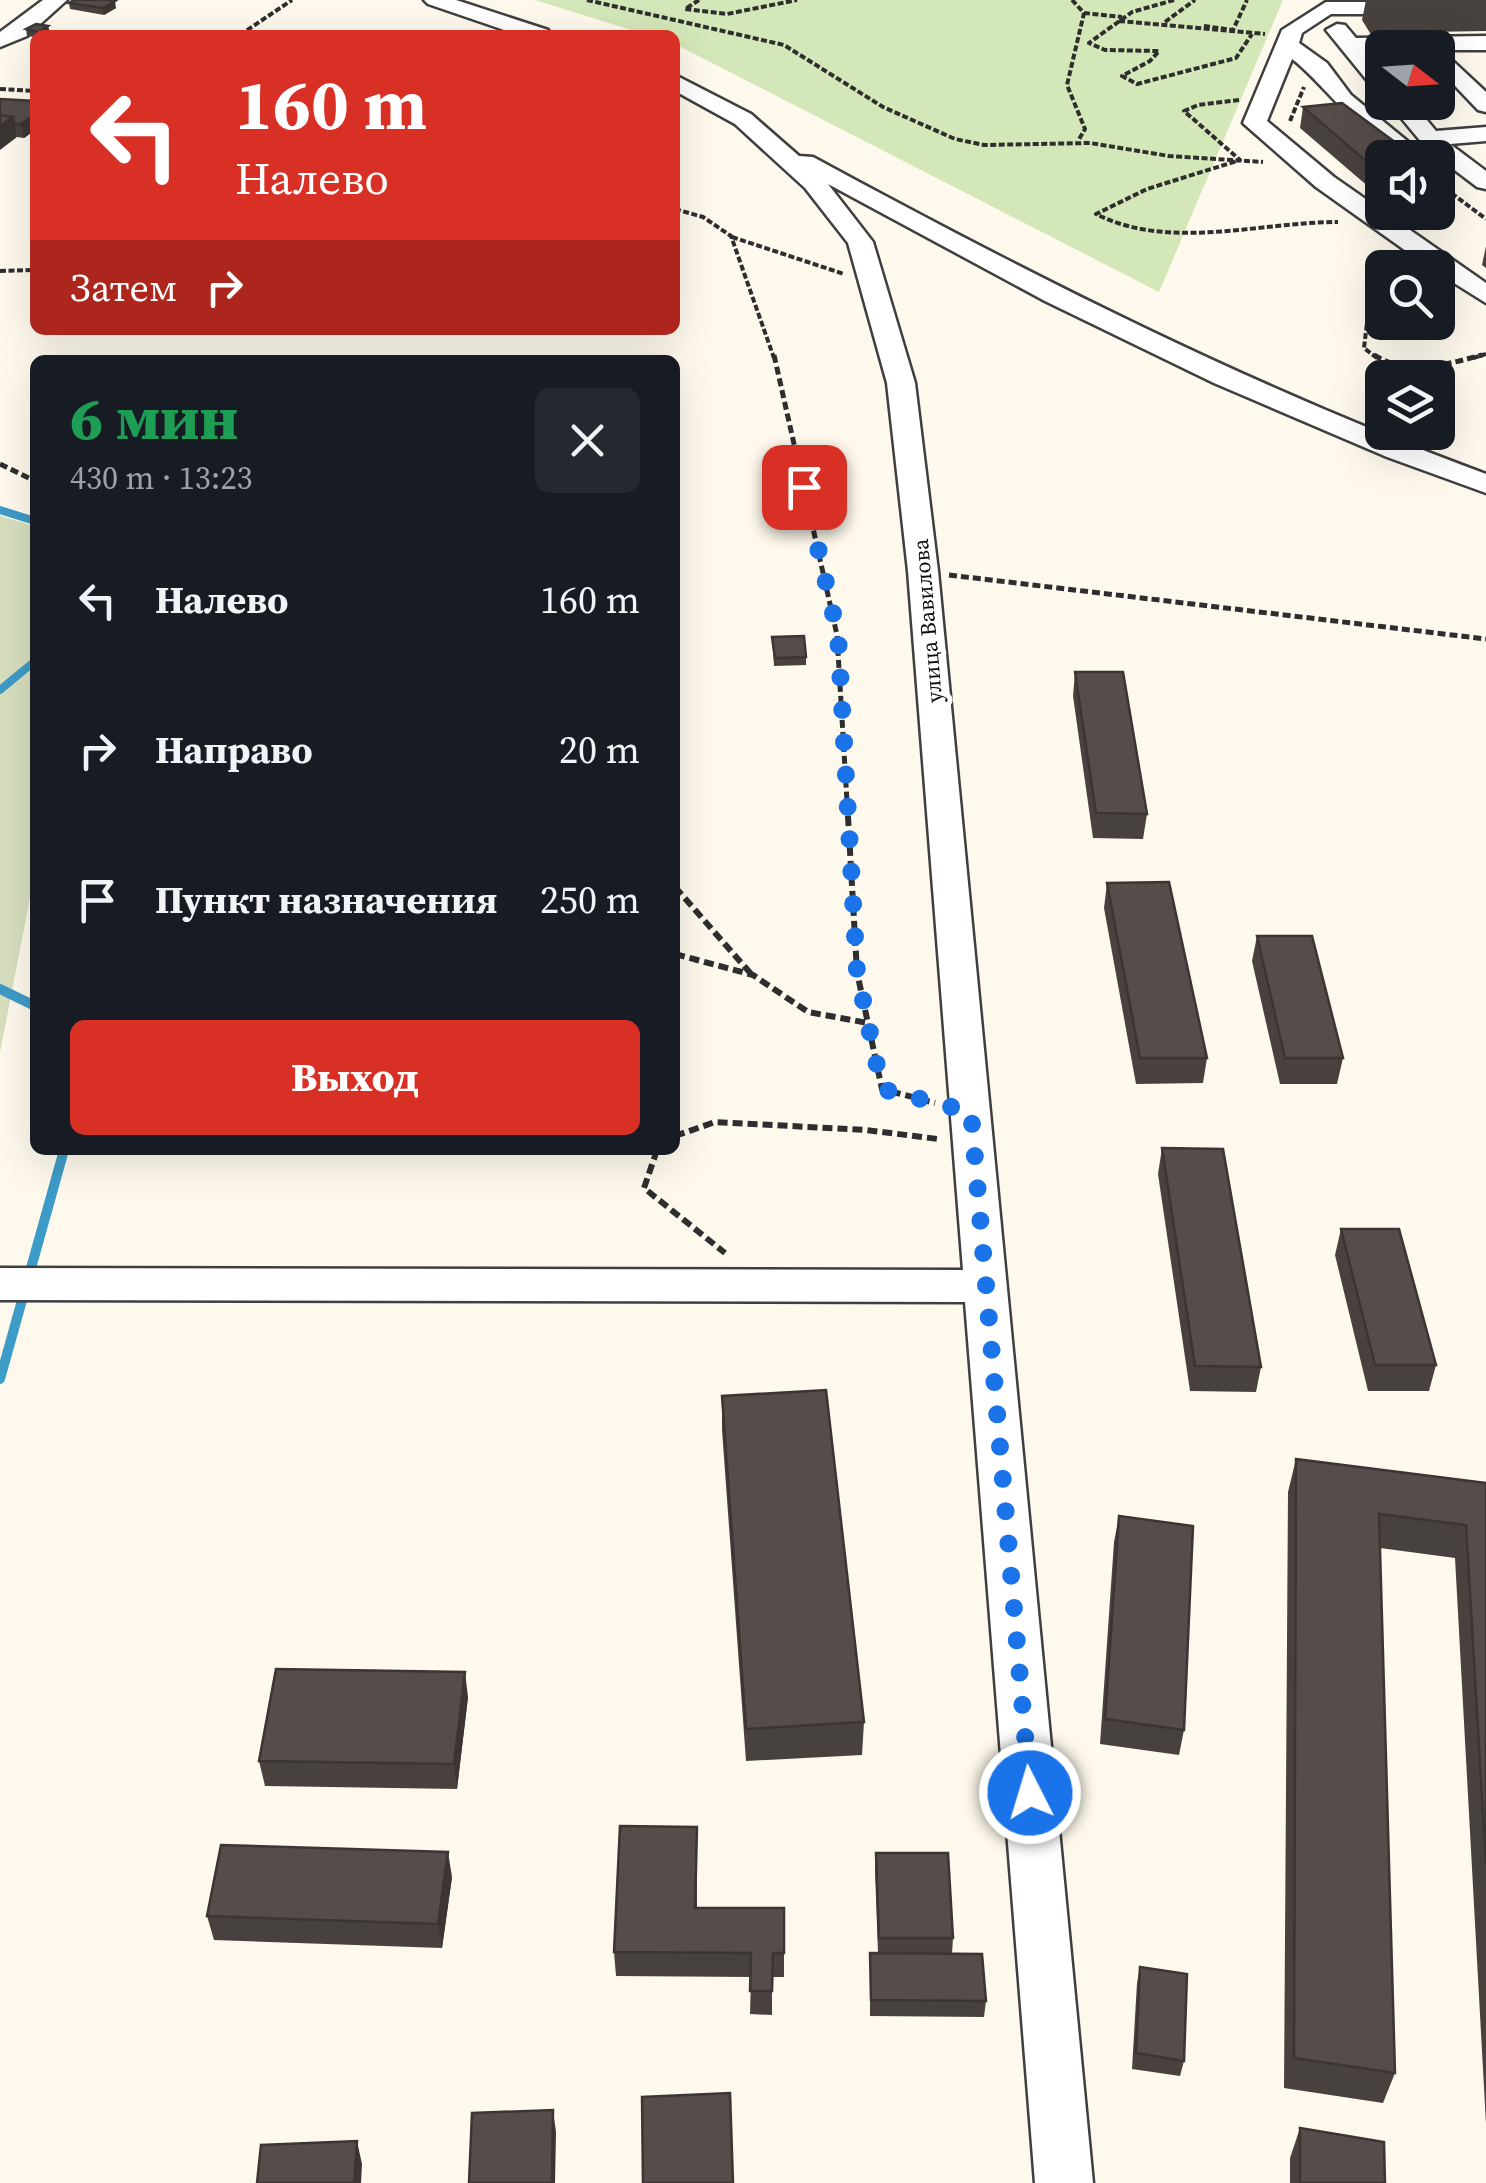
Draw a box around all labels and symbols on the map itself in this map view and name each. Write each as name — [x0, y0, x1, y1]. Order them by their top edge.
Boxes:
north arrow — [1365, 30, 1455, 120]
pin — [762, 445, 847, 530]
street label: улица Вавилова — [905, 537, 949, 704]
position arrow — [978, 1741, 1082, 1845]

